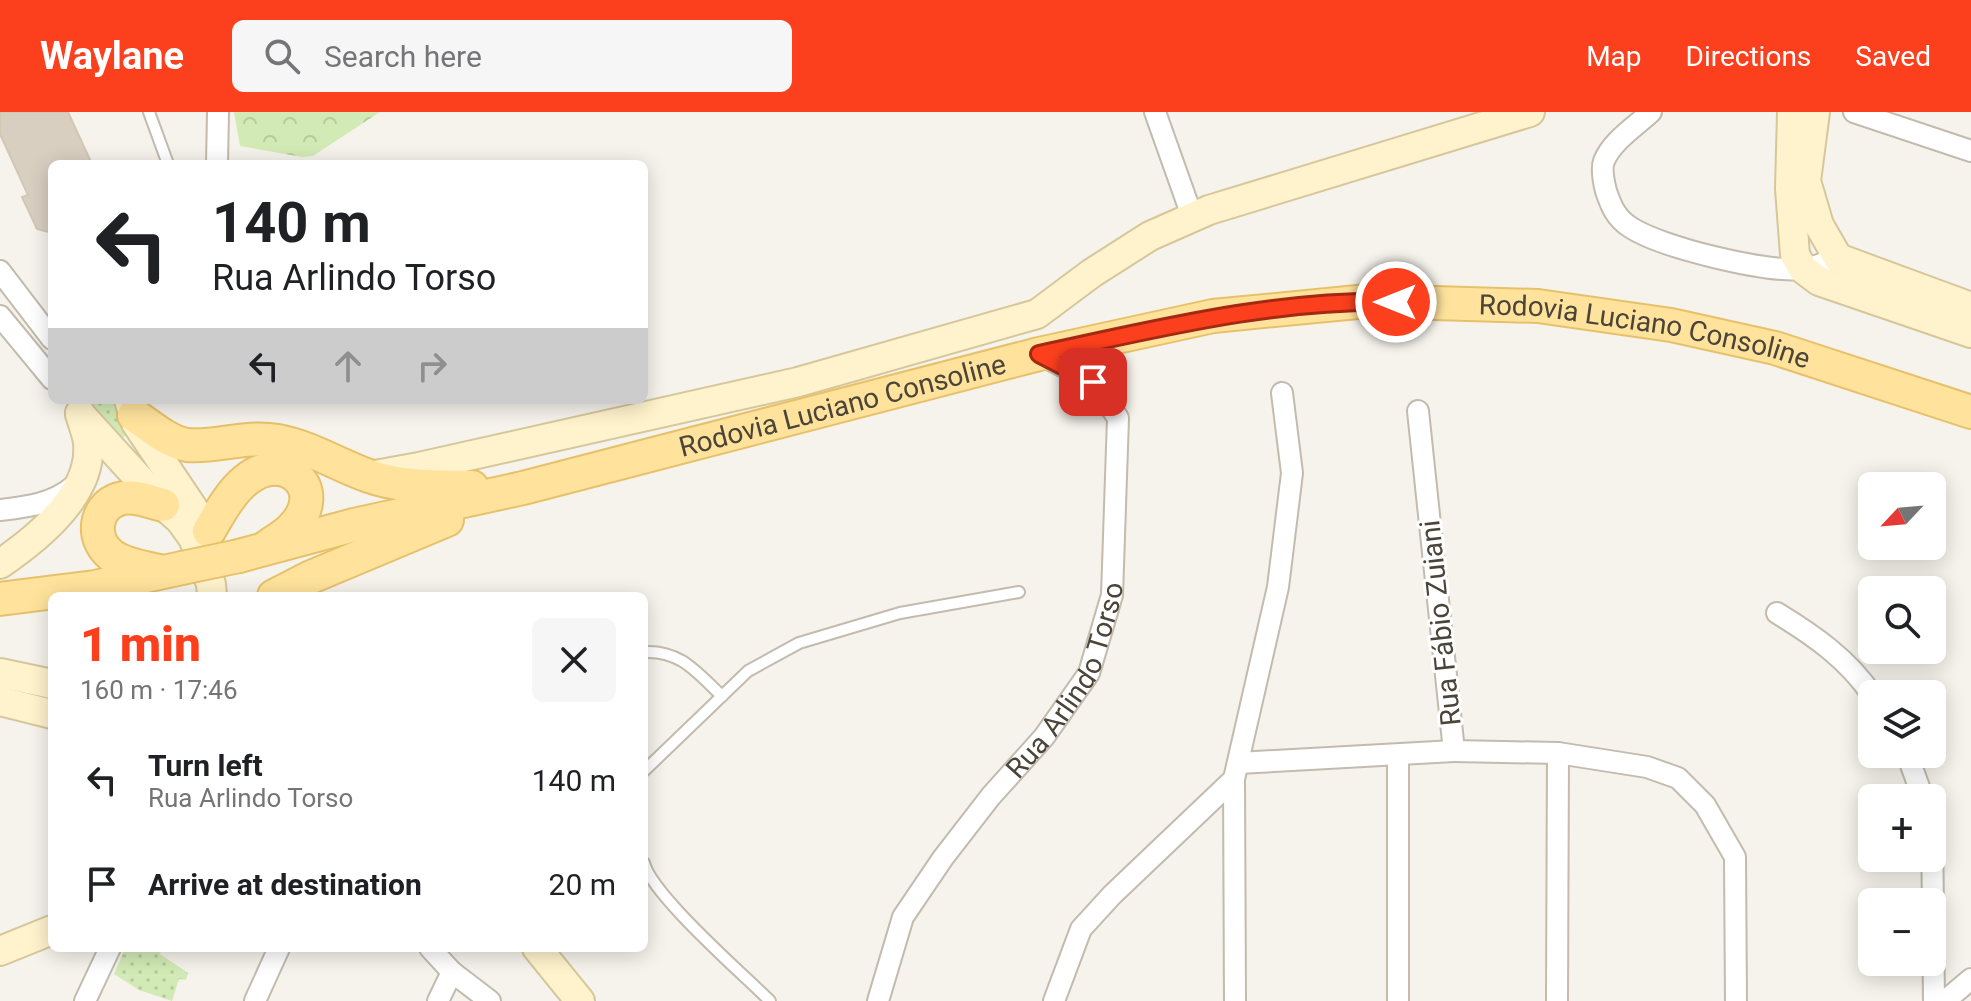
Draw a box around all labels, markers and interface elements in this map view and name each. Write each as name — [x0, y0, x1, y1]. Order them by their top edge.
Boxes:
search box — [232, 20, 792, 92]
text: Waylane — [40, 34, 184, 78]
icon: search — [260, 34, 304, 78]
text: Search here — [324, 39, 482, 74]
text: Map — [1586, 40, 1642, 73]
text: Directions — [1686, 40, 1811, 73]
text: Saved — [1855, 40, 1931, 73]
text: 140 m — [212, 190, 371, 256]
icon: left — [80, 192, 184, 296]
text: Rua Arlindo Torso — [212, 257, 496, 299]
position arrow — [1354, 260, 1438, 344]
street label: Rodovia Luciano Consoline — [1478, 288, 1814, 375]
icon: left — [242, 344, 286, 388]
icon: ahead — [326, 344, 370, 388]
icon: right — [410, 344, 454, 388]
street label: Rodovia Luciano Consoline — [675, 347, 1009, 464]
pin — [1059, 348, 1127, 416]
icon: arrive — [1071, 360, 1115, 404]
north arrow — [1858, 472, 1946, 560]
map controls — [1858, 472, 1946, 976]
street label: Rua Fábio Zuiani — [1413, 518, 1468, 728]
button: search — [1858, 576, 1946, 664]
street label: Rua Arlindo Torso — [999, 582, 1129, 785]
text: 1 min — [80, 616, 201, 673]
button: close — [532, 618, 616, 702]
text: 160 m · 17:46 — [80, 675, 238, 705]
button: layers — [1858, 680, 1946, 768]
text: Turn left — [148, 748, 263, 783]
icon: left — [80, 758, 124, 802]
text: 140 m — [532, 763, 616, 798]
text: Rua Arlindo Torso — [148, 783, 353, 813]
button: + — [1858, 784, 1946, 872]
icon: arrive — [80, 862, 124, 906]
text: Arrive at destination — [148, 867, 422, 902]
text: 20 m — [549, 867, 616, 902]
button: − — [1858, 888, 1946, 976]

